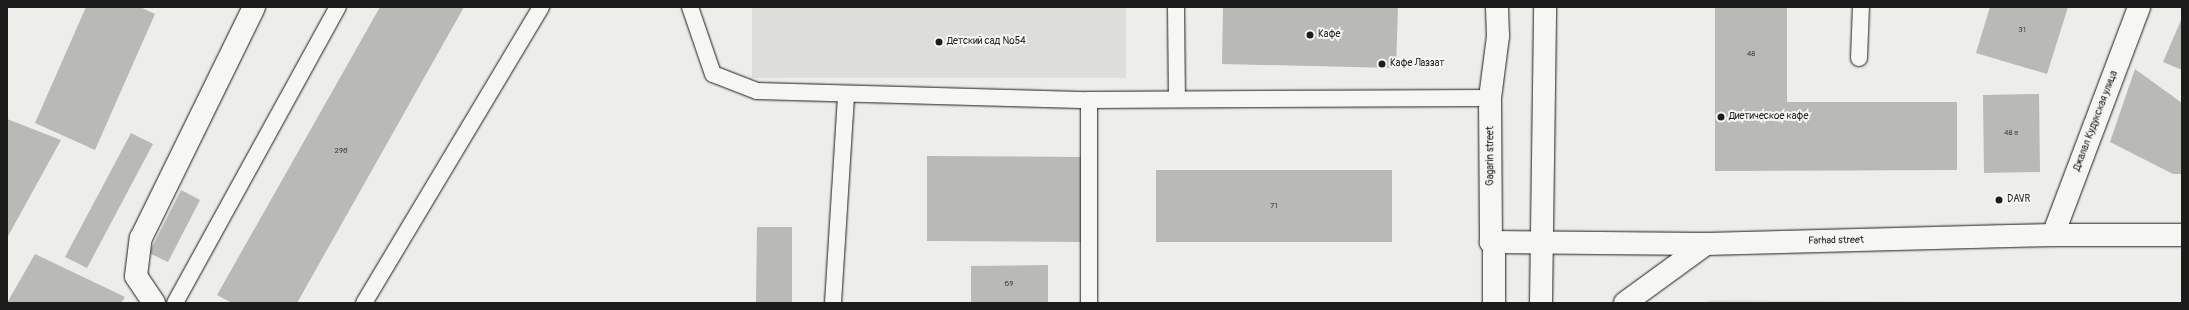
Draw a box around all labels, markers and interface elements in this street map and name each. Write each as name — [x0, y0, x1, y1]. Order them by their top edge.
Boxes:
house number: 31 — [2018, 25, 2026, 35]
place label: Кафе — [1318, 29, 1340, 41]
marker: Кафе — [1305, 30, 1315, 40]
place label: Детский сад №54 — [947, 36, 1026, 48]
marker: Детский сад №54 — [934, 37, 944, 47]
house number: 48 — [1747, 49, 1755, 59]
place label: Кафе Лаззат — [1390, 58, 1445, 70]
marker: Кафе Лаззат — [1377, 59, 1387, 69]
street label: Джалал Кудукская улица — [2071, 69, 2121, 173]
place label: Диетическое кафе — [1729, 111, 1808, 123]
marker: Диетическое кафе — [1716, 112, 1726, 122]
street label: Gagarin street — [1485, 126, 1497, 186]
house number: 48 a — [2004, 128, 2018, 138]
house number: 29б — [334, 146, 348, 156]
place label: DAVR — [2007, 194, 2030, 206]
marker: DAVR — [1994, 195, 2004, 205]
house number: 71 — [1270, 201, 1278, 211]
street label: Farhad street — [1808, 235, 1864, 247]
house number: 69 — [1005, 279, 1013, 289]

